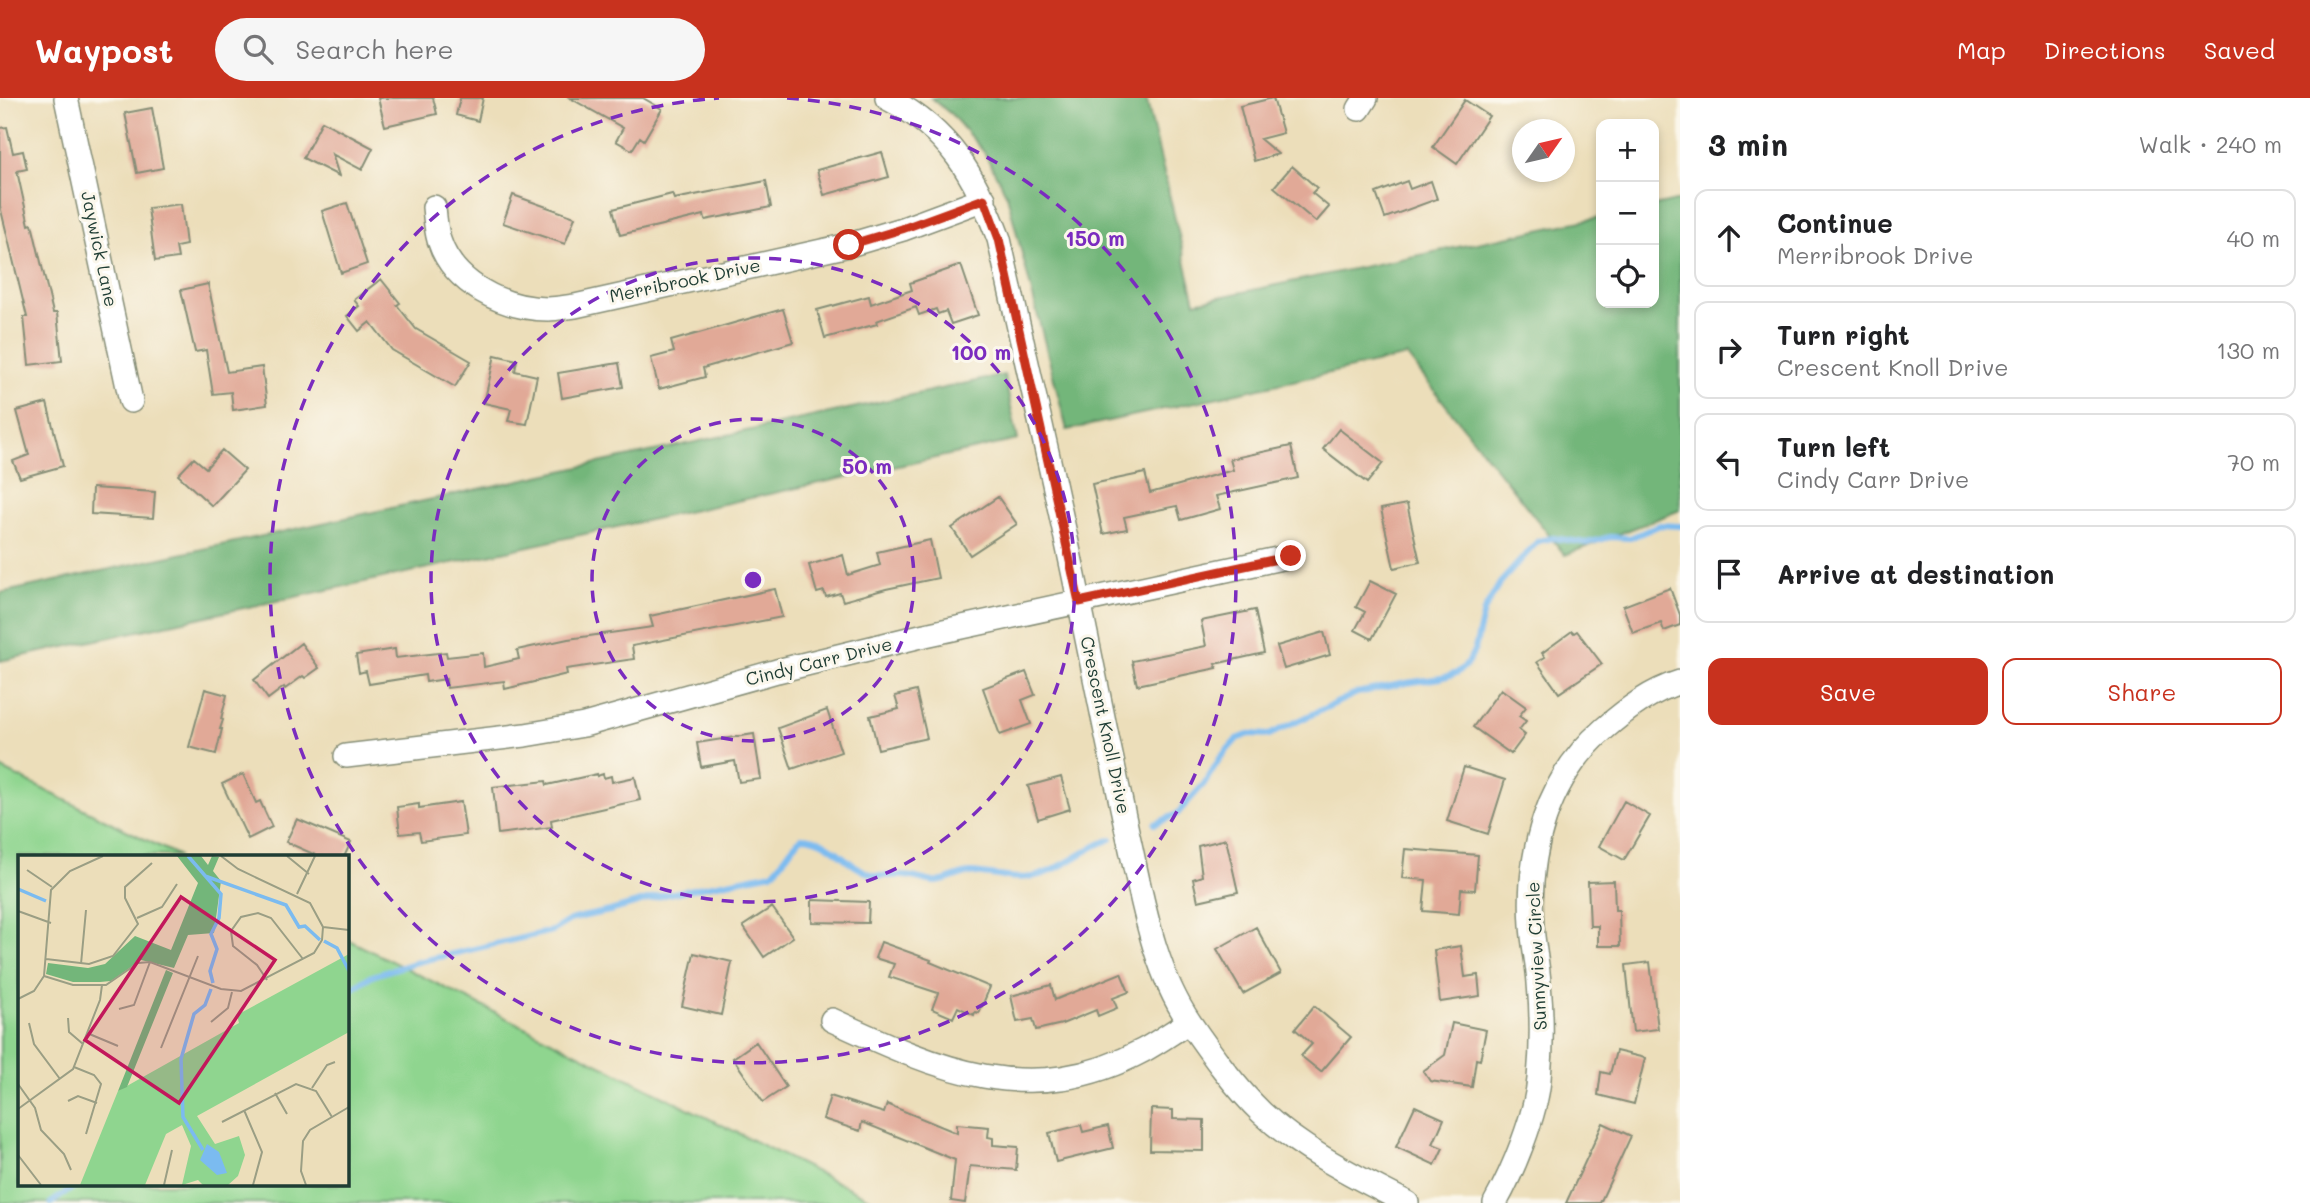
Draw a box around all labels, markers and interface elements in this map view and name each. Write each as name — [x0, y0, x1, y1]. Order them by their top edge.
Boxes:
search box — [215, 18, 705, 81]
text: Waypost — [35, 28, 173, 71]
icon: search — [239, 30, 277, 68]
text: Search here — [295, 32, 454, 66]
text: Map — [1957, 34, 2006, 65]
text: Directions — [2044, 34, 2166, 65]
text: Saved — [2204, 34, 2275, 65]
north arrow — [1512, 119, 1575, 182]
map controls — [1596, 119, 1659, 308]
button: + — [1596, 119, 1659, 182]
text: 3 min — [1708, 124, 1788, 164]
text: Walk · 240 m — [2139, 129, 2282, 159]
button: − — [1596, 182, 1659, 245]
street label: Jaywick Lane — [76, 189, 124, 309]
text: Continue — [1777, 206, 1893, 240]
icon: ahead — [1710, 219, 1748, 257]
text: 40 m — [2227, 223, 2280, 253]
text: 150 m — [1065, 224, 1125, 251]
route start — [833, 229, 864, 260]
text: Merribrook Drive — [1777, 240, 1974, 270]
button: locate — [1596, 245, 1659, 308]
street label: Merribrook Drive — [607, 252, 763, 308]
text: Turn right — [1777, 318, 1910, 352]
icon: right — [1710, 331, 1748, 369]
text: 130 m — [2216, 335, 2280, 365]
text: 100 m — [951, 338, 1011, 365]
text: Crescent Knoll Drive — [1777, 352, 2008, 382]
text: Turn left — [1777, 430, 1890, 464]
icon: left — [1710, 443, 1748, 481]
text: 70 m — [2227, 447, 2280, 477]
text: 50 m — [842, 452, 892, 479]
text: Cindy Carr Drive — [1777, 464, 1969, 494]
route end — [1275, 540, 1306, 571]
icon: arrive — [1710, 555, 1748, 593]
text: Arrive at destination — [1777, 557, 2054, 591]
centre of rings — [741, 568, 765, 592]
street label: Cindy Carr Drive — [743, 631, 895, 691]
street label: Crescent Knoll Drive — [1075, 634, 1137, 816]
button: Save — [1708, 658, 1988, 725]
button: Share — [2002, 658, 2282, 725]
inset map — [18, 855, 348, 1186]
street label: Sunnyview Circle — [1520, 881, 1552, 1031]

